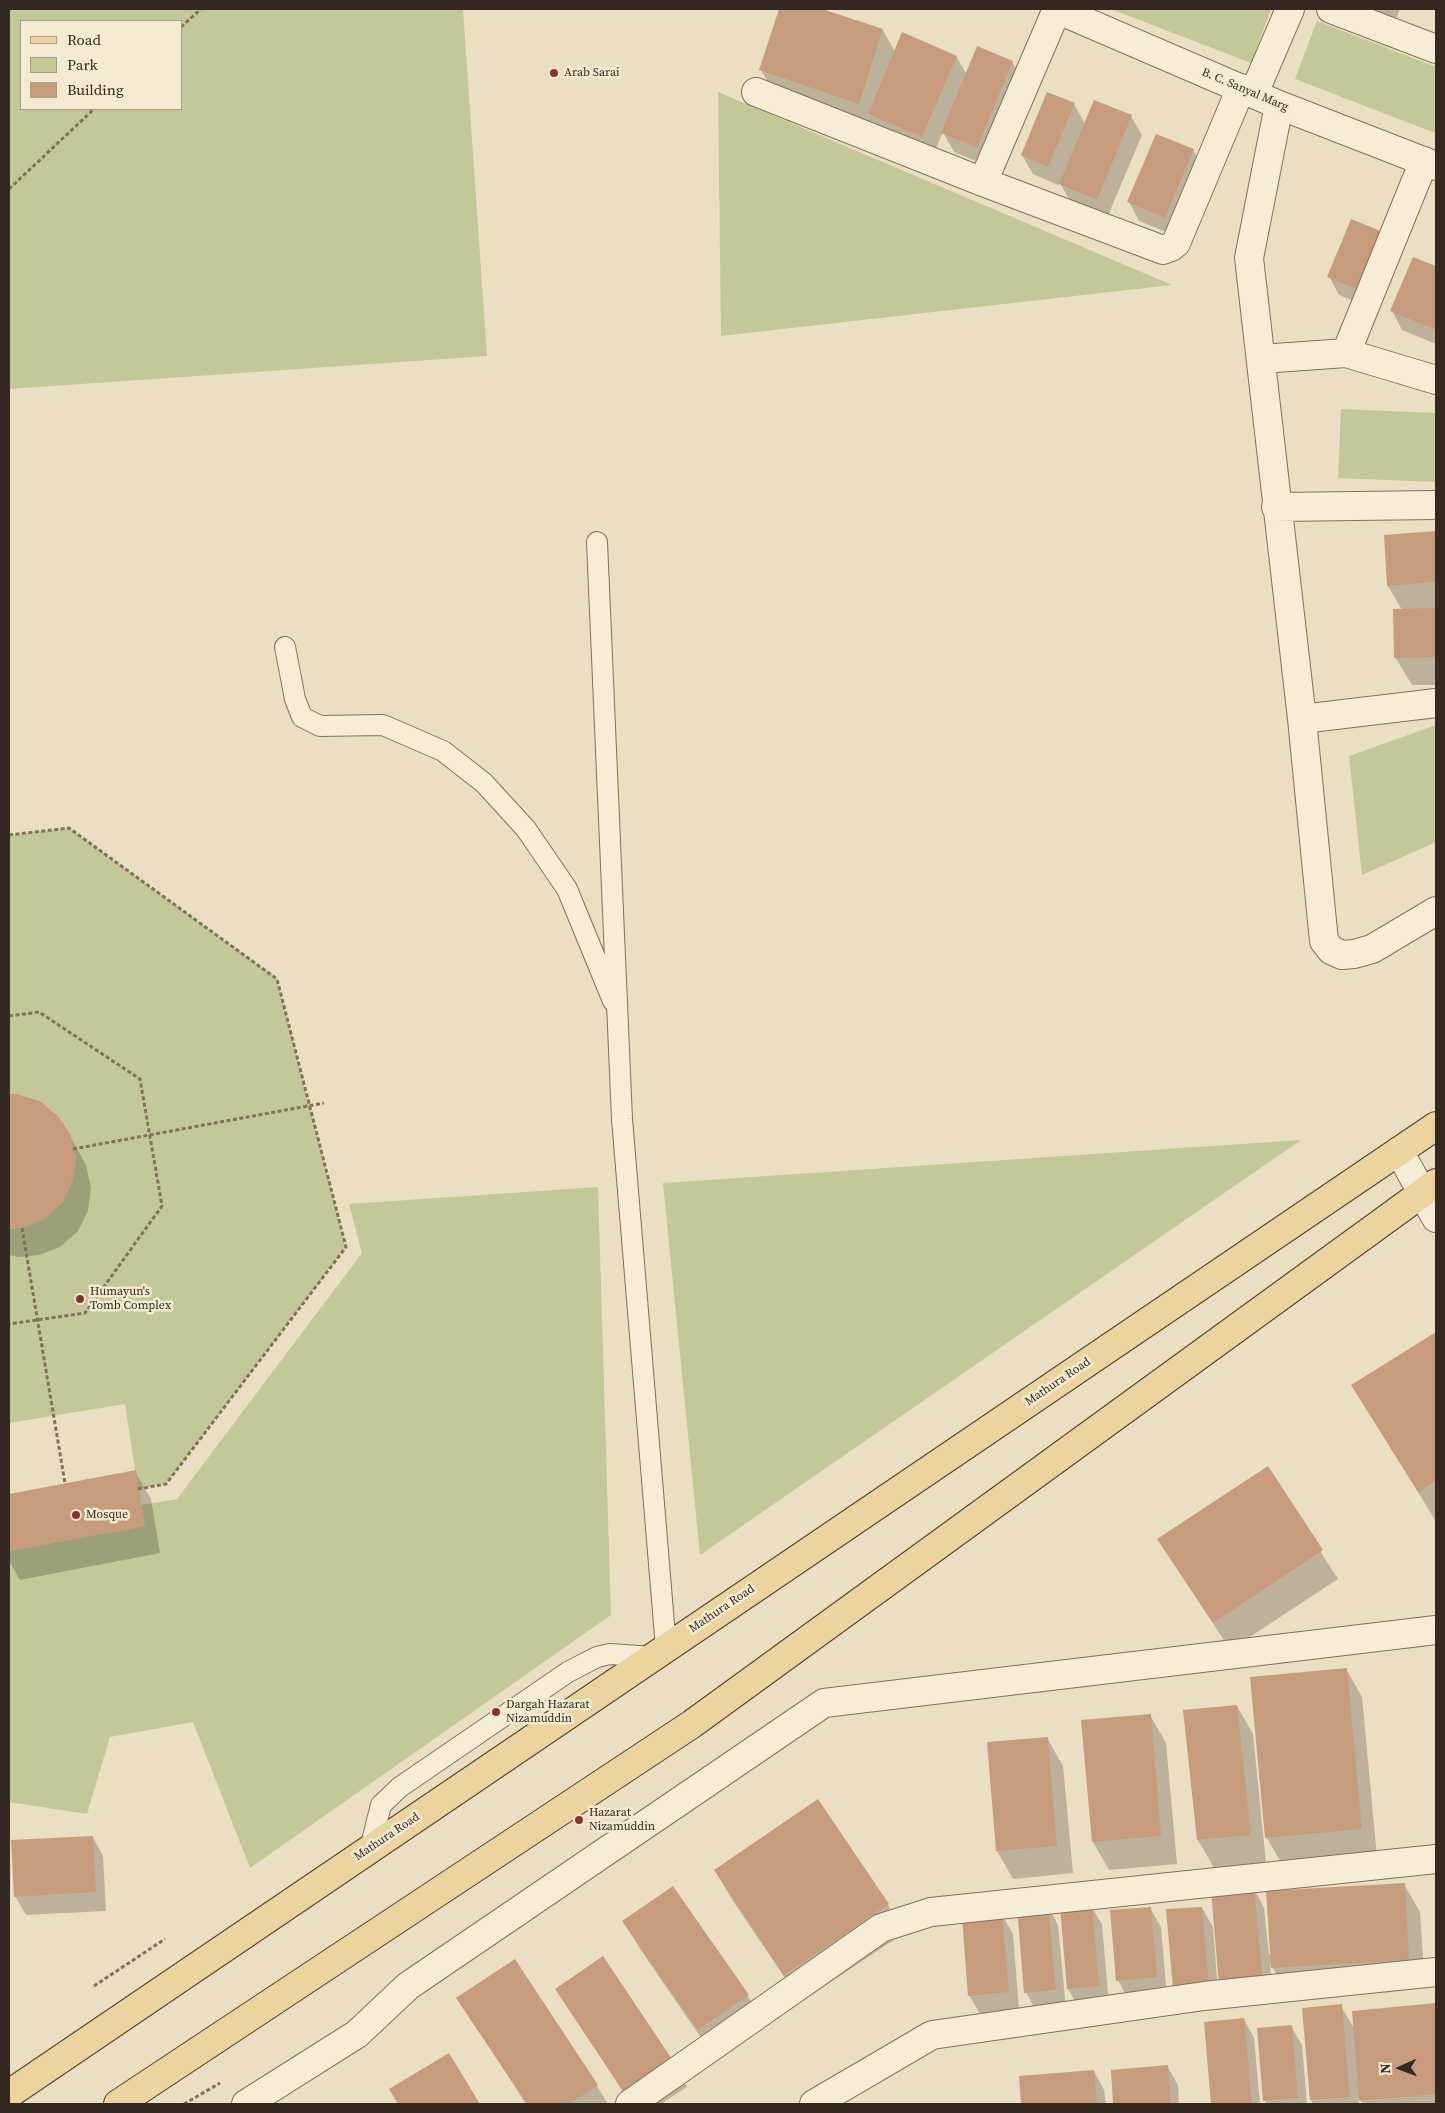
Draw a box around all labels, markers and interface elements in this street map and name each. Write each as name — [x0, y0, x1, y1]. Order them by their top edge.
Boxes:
legend — [20, 20, 182, 110]
text: Road — [67, 29, 101, 50]
text: Park — [67, 54, 98, 75]
street label: B. C. Sanyal Marg — [1199, 65, 1291, 115]
place label: Arab Sarai — [564, 66, 620, 80]
marker: Arab Sarai — [548, 67, 560, 79]
text: Building — [67, 79, 124, 100]
place label: Humayun's Tomb Complex — [90, 1285, 171, 1313]
marker: Humayun's Tomb Complex — [74, 1293, 86, 1305]
street label: Mathura Road — [1023, 1355, 1093, 1409]
place label: Mosque — [86, 1508, 128, 1522]
marker: Mosque — [70, 1509, 82, 1521]
street label: Mathura Road — [687, 1582, 757, 1636]
place label: Dargah Hazarat Nizamuddin — [506, 1698, 589, 1726]
marker: Dargah Hazarat Nizamuddin — [490, 1706, 502, 1718]
place label: Hazarat Nizamuddin — [589, 1806, 655, 1834]
street label: Mathura Road — [352, 1810, 422, 1864]
marker: Hazarat Nizamuddin — [573, 1814, 585, 1826]
north arrow — [1375, 2043, 1425, 2093]
text: N — [1375, 2063, 1395, 2074]

